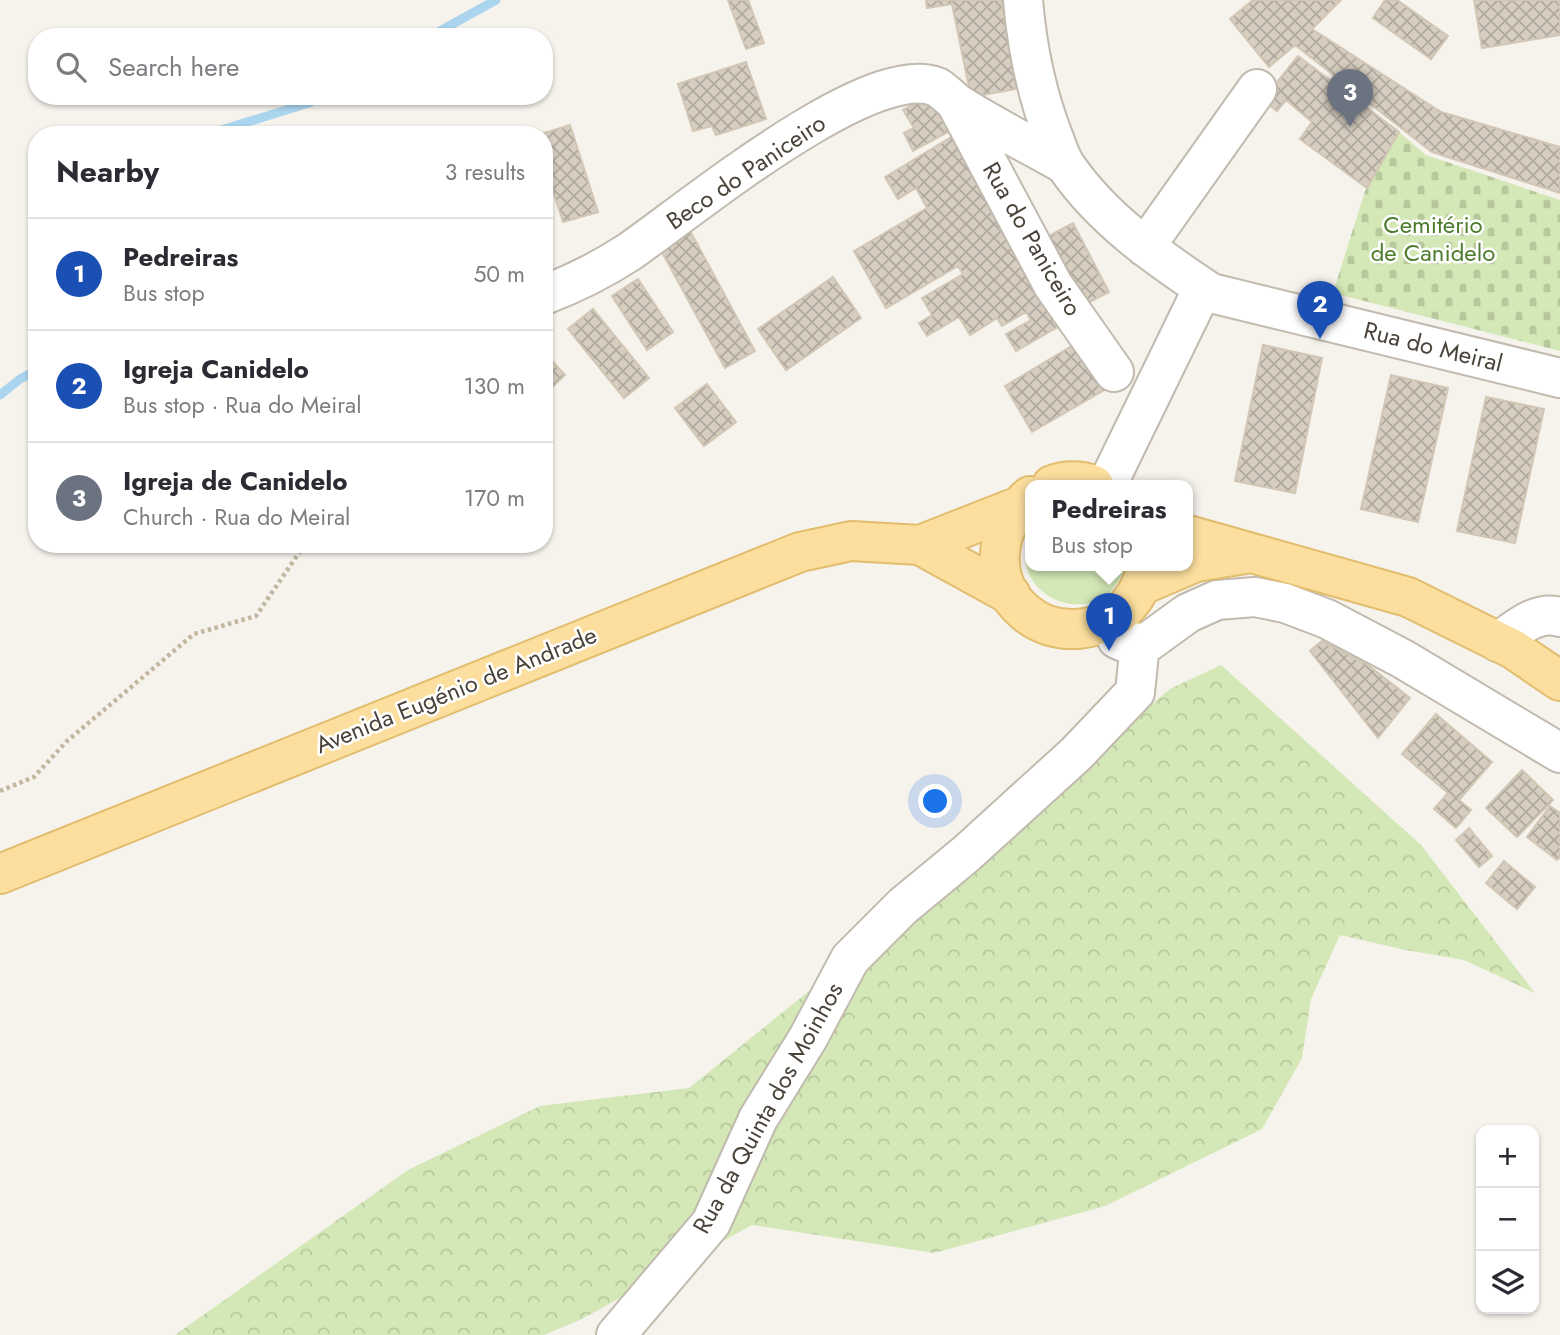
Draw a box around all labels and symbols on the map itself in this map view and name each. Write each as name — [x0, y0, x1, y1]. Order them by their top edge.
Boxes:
pin: 3 — [1327, 69, 1373, 127]
street label: Beco do Paniceiro — [659, 105, 832, 238]
street label: Rua do Paniceiro — [974, 155, 1091, 322]
park label: Cemitério de Canidelo — [1371, 207, 1495, 270]
pin: 2 — [1297, 281, 1343, 339]
street label: Rua do Meiral — [1360, 312, 1506, 381]
pin: 1 — [1086, 593, 1132, 651]
street label: Avenida Eugénio de Andrade — [310, 617, 602, 762]
your location — [918, 784, 952, 818]
street label: Rua da Quinta dos Moinhos — [684, 976, 851, 1240]

